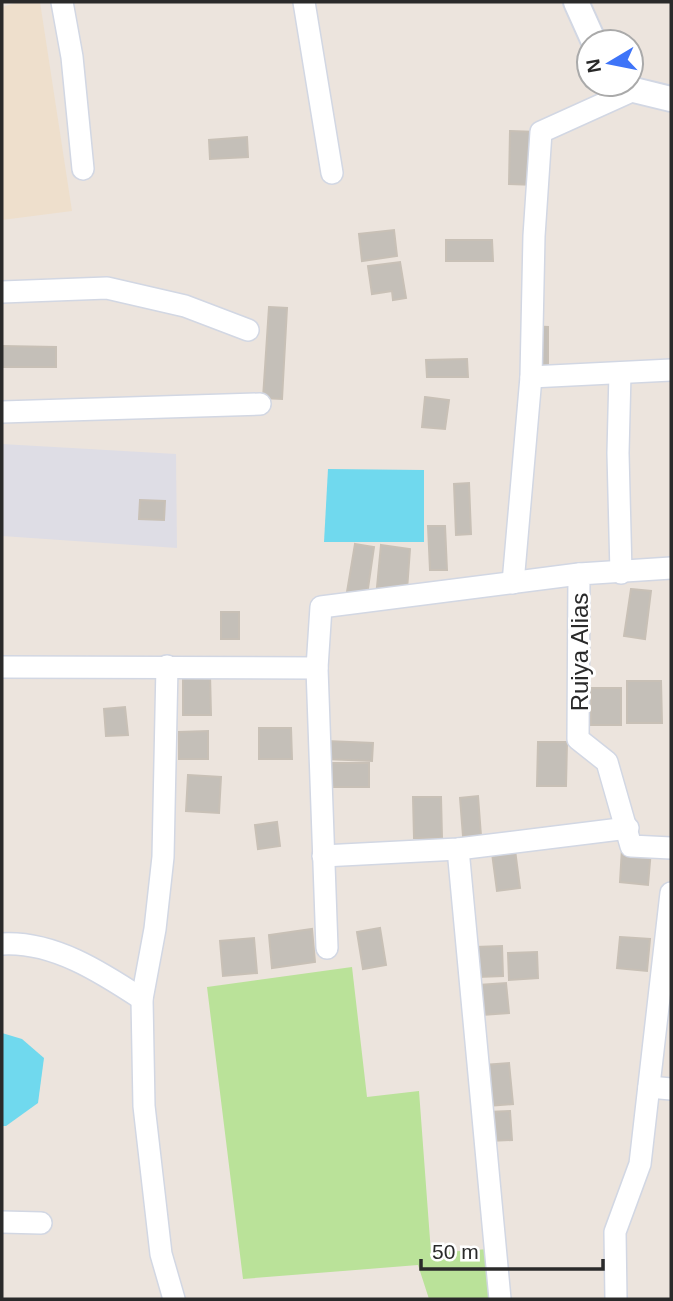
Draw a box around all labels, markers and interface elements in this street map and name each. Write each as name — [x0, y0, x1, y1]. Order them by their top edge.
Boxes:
north arrow — [575, 28, 645, 98]
text: N — [582, 57, 605, 74]
street label: Ruiya Alias — [566, 593, 593, 711]
scale bar — [421, 1228, 603, 1272]
text: 50 m — [432, 1240, 479, 1263]

